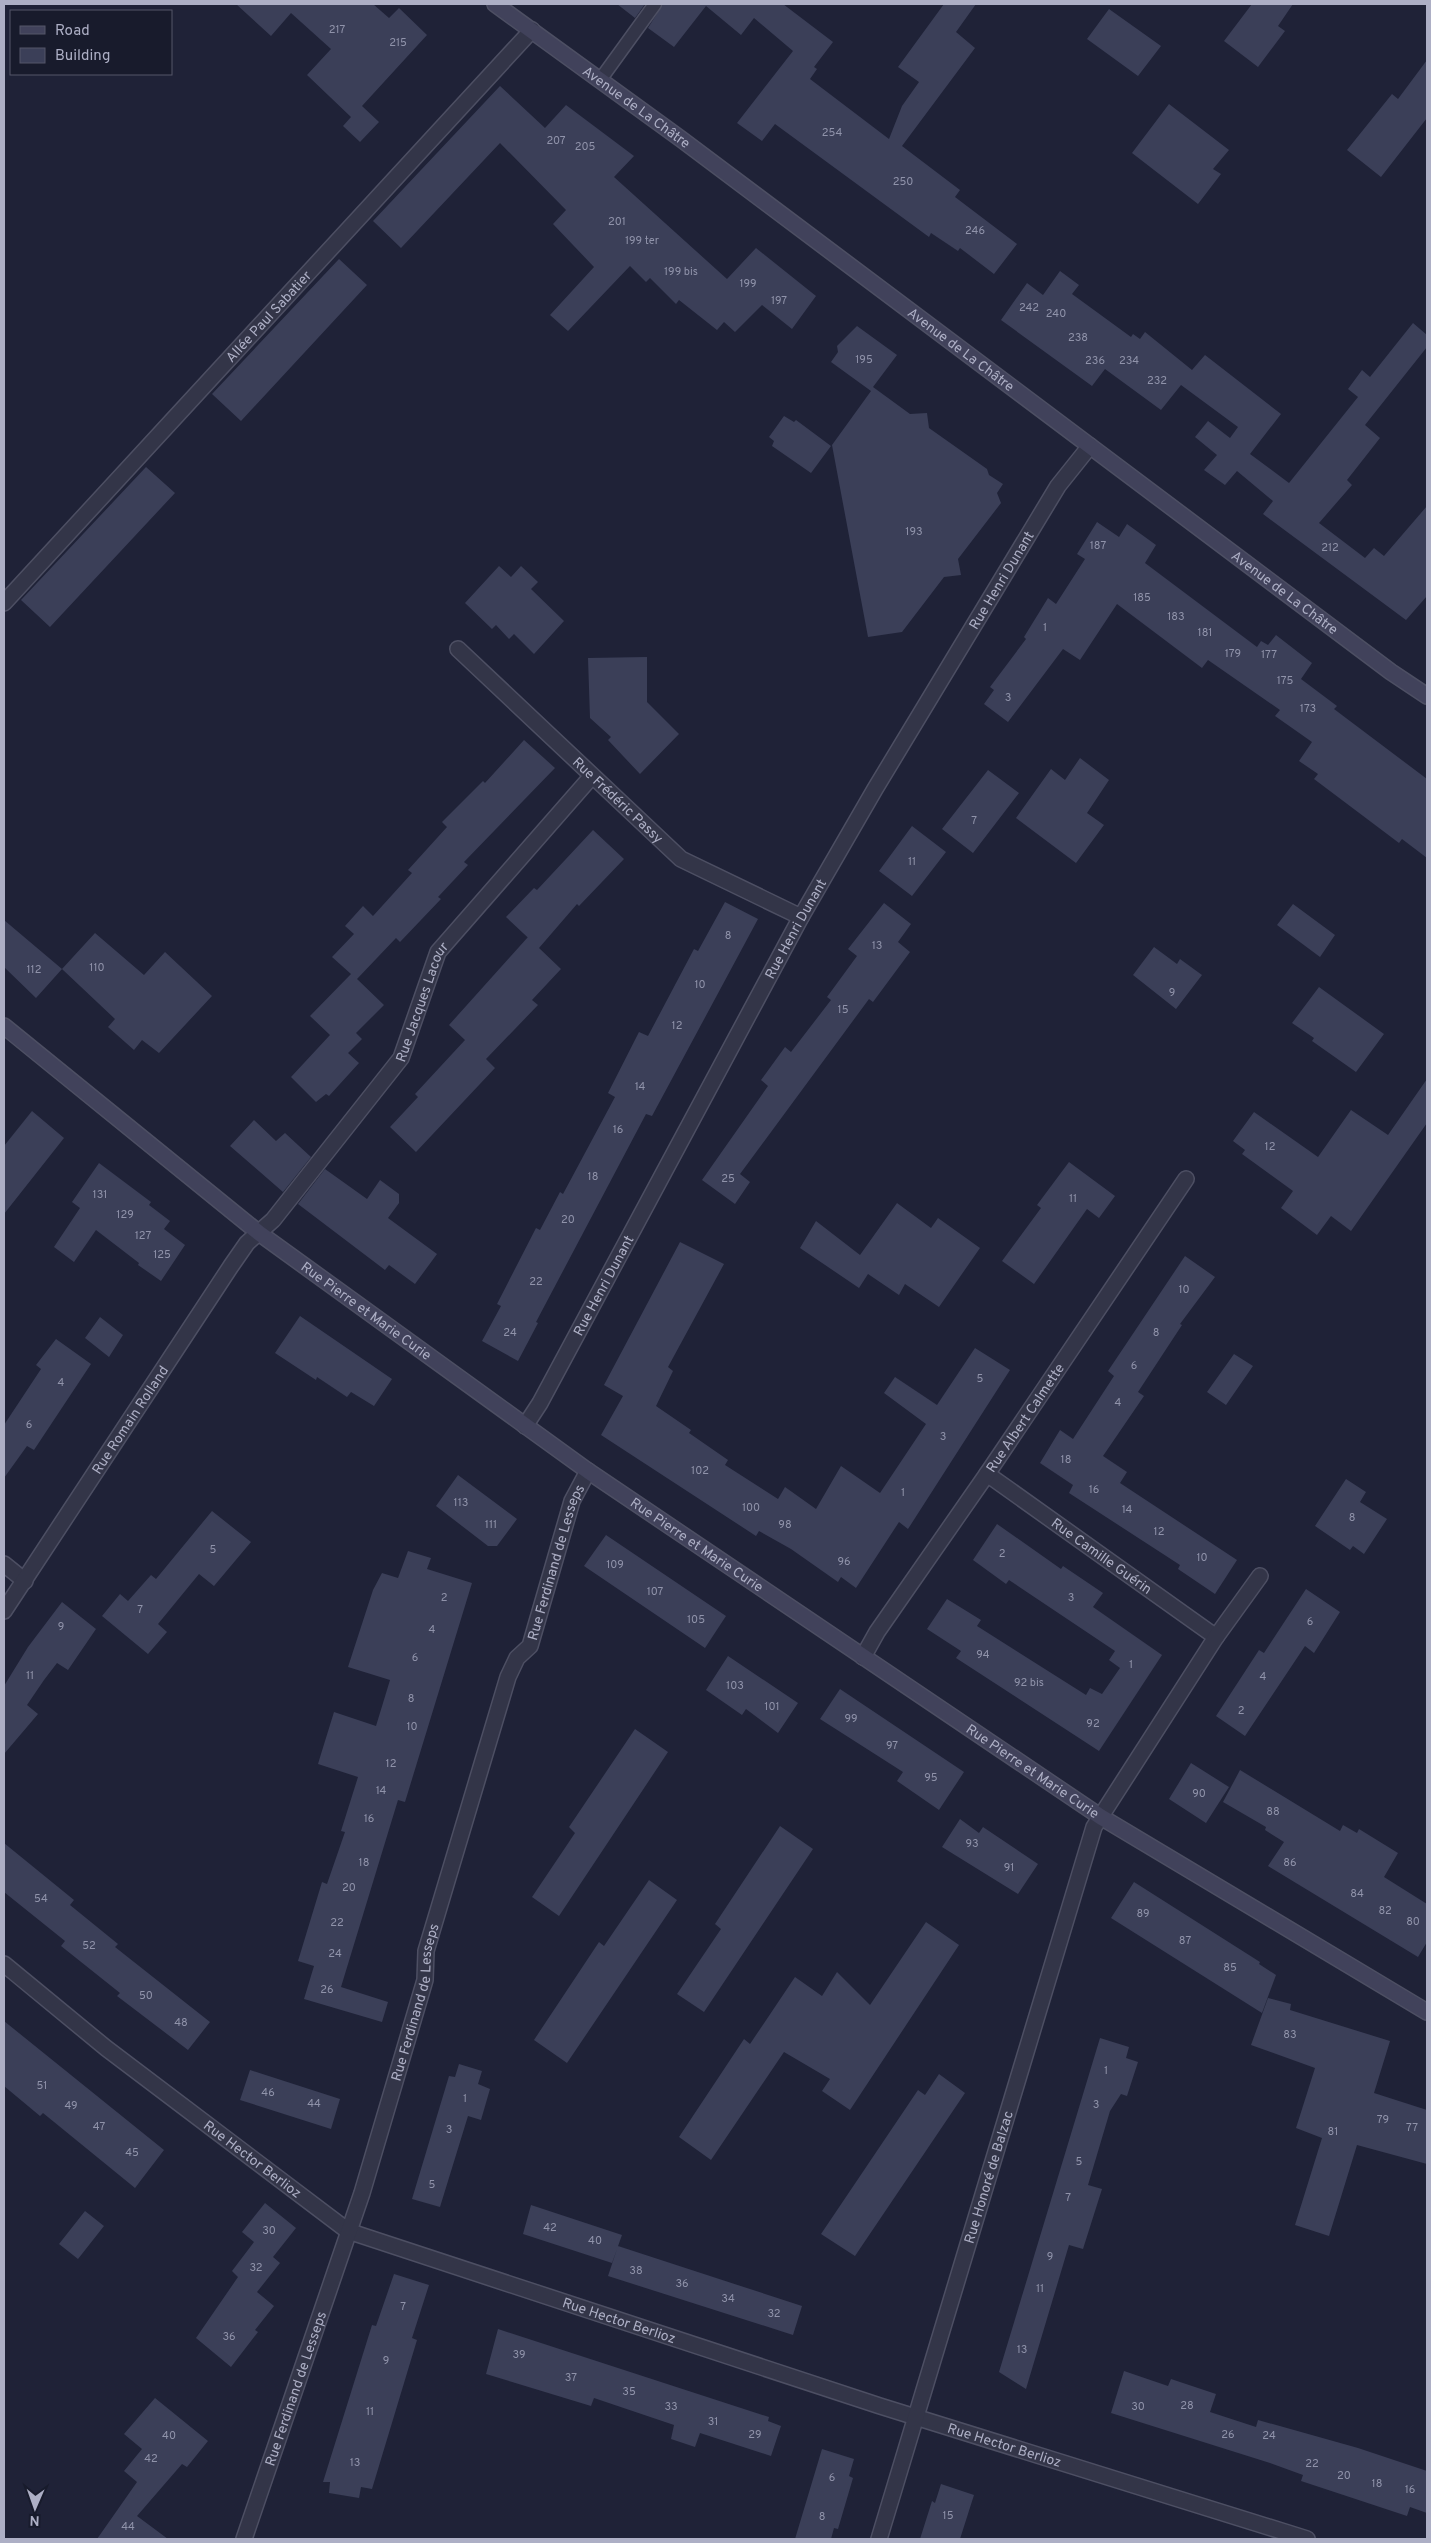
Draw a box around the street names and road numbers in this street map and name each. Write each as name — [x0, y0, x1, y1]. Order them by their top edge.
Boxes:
street label: Avenue de La Châtre — [579, 63, 693, 153]
street label: Allée Paul Sabatier — [223, 267, 316, 367]
street label: Avenue de La Châtre — [903, 305, 1017, 396]
street label: Rue Henri Dunant — [966, 529, 1039, 633]
street label: Avenue de La Châtre — [1227, 548, 1341, 639]
street label: Rue Frédéric Passy — [568, 754, 666, 848]
street label: Rue Henri Dunant — [762, 877, 831, 982]
street label: Rue Jacques Lacour — [393, 939, 453, 1065]
street label: Rue Henri Dunant — [571, 1233, 638, 1339]
street label: Rue Pierre et Marie Curie — [297, 1259, 434, 1365]
street label: Rue Albert Calmette — [983, 1361, 1069, 1476]
street label: Rue Romain Rolland — [89, 1363, 173, 1478]
street label: Rue Ferdinand de Lesseps — [525, 1482, 589, 1643]
street label: Rue Pierre et Marie Curie — [626, 1495, 766, 1597]
street label: Rue Camille Guérin — [1047, 1515, 1155, 1599]
street label: Rue Pierre et Marie Curie — [962, 1721, 1102, 1823]
street label: Rue Ferdinand de Lesseps — [389, 1922, 444, 2083]
street label: Rue Honoré de Balzac — [962, 2109, 1018, 2246]
street label: Rue Hector Berlioz — [199, 2118, 304, 2203]
street label: Rue Hector Berlioz — [560, 2295, 678, 2348]
street label: Rue Ferdinand de Lesseps — [262, 2309, 331, 2469]
street label: Rue Hector Berlioz — [945, 2421, 1063, 2472]

